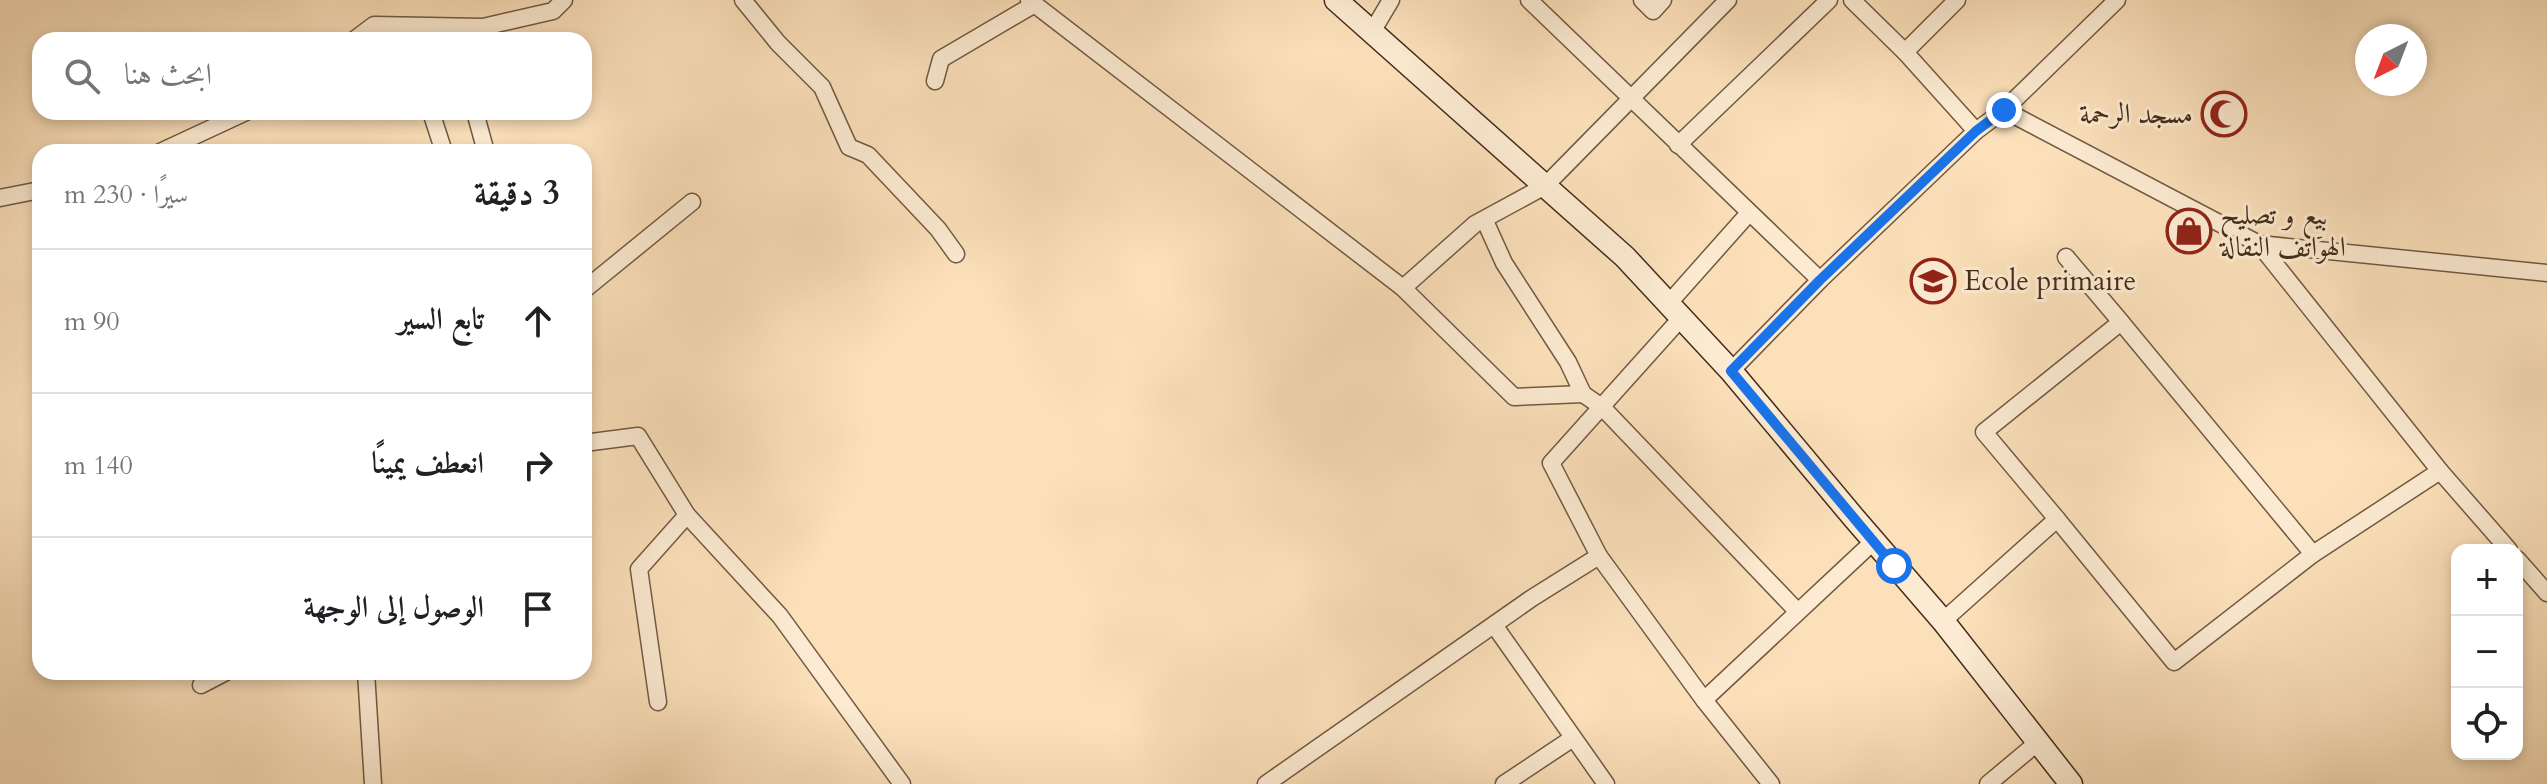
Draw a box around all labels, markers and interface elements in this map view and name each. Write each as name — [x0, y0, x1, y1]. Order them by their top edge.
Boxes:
north arrow — [2355, 24, 2427, 96]
search box — [32, 32, 592, 120]
icon: search — [60, 54, 104, 98]
text: ابحث هنا — [124, 54, 212, 95]
mosque icon: مسجد الرحمة — [2200, 90, 2248, 138]
route end — [1986, 92, 2022, 128]
place label: مسجد الرحمة — [2079, 95, 2193, 133]
text: 3 دقيقة — [474, 170, 560, 216]
text: سيرًا · 230 m — [64, 177, 188, 212]
place label: بيع و تصليح الهواتف النقالة — [2218, 196, 2346, 266]
shop icon: بيع و تصليح الهواتف النقالة — [2165, 207, 2213, 255]
school or university icon: Ecole primaire — [1909, 257, 1957, 305]
place label: Ecole primaire — [1964, 262, 2136, 300]
text: تابع السير — [398, 299, 484, 340]
icon: ahead — [516, 299, 560, 343]
text: 90 m — [64, 304, 120, 339]
text: انعطف يمينًا — [371, 443, 484, 484]
icon: right — [516, 443, 560, 487]
text: 140 m — [64, 448, 133, 483]
map controls — [2451, 544, 2523, 760]
button: + — [2451, 544, 2523, 616]
route start — [1876, 548, 1912, 584]
text: الوصول إلى الوجهة — [304, 587, 484, 628]
icon: arrive — [516, 587, 560, 631]
button: − — [2451, 616, 2523, 688]
button: locate — [2451, 688, 2523, 760]

